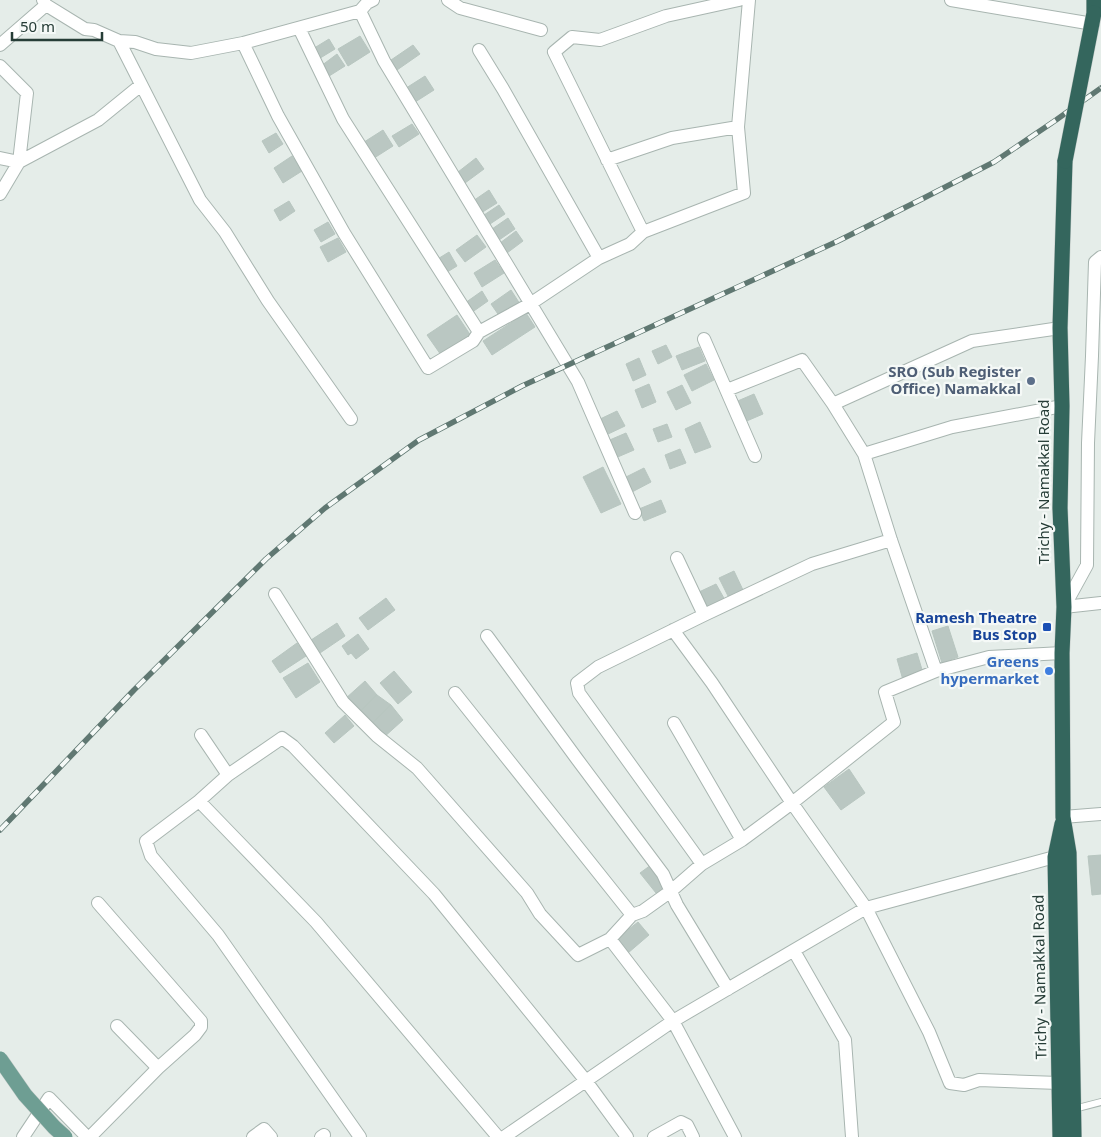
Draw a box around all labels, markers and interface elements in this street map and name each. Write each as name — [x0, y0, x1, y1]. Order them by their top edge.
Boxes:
scale bar — [12, 10, 102, 42]
text: 50 m — [20, 16, 55, 36]
place label: SRO (Sub Register Office) Namakkal — [888, 361, 1021, 398]
marker: SRO (Sub Register Office) Namakkal — [1025, 375, 1037, 387]
street label: Trichy - Namakkal Road — [1033, 400, 1053, 564]
place label: Ramesh Theatre Bus Stop — [915, 607, 1037, 644]
marker: Ramesh Theatre Bus Stop — [1041, 621, 1053, 633]
place label: Greens hypermarket — [940, 651, 1039, 688]
marker: Greens hypermarket — [1043, 665, 1055, 677]
street label: Trichy - Namakkal Road — [1028, 894, 1050, 1060]

